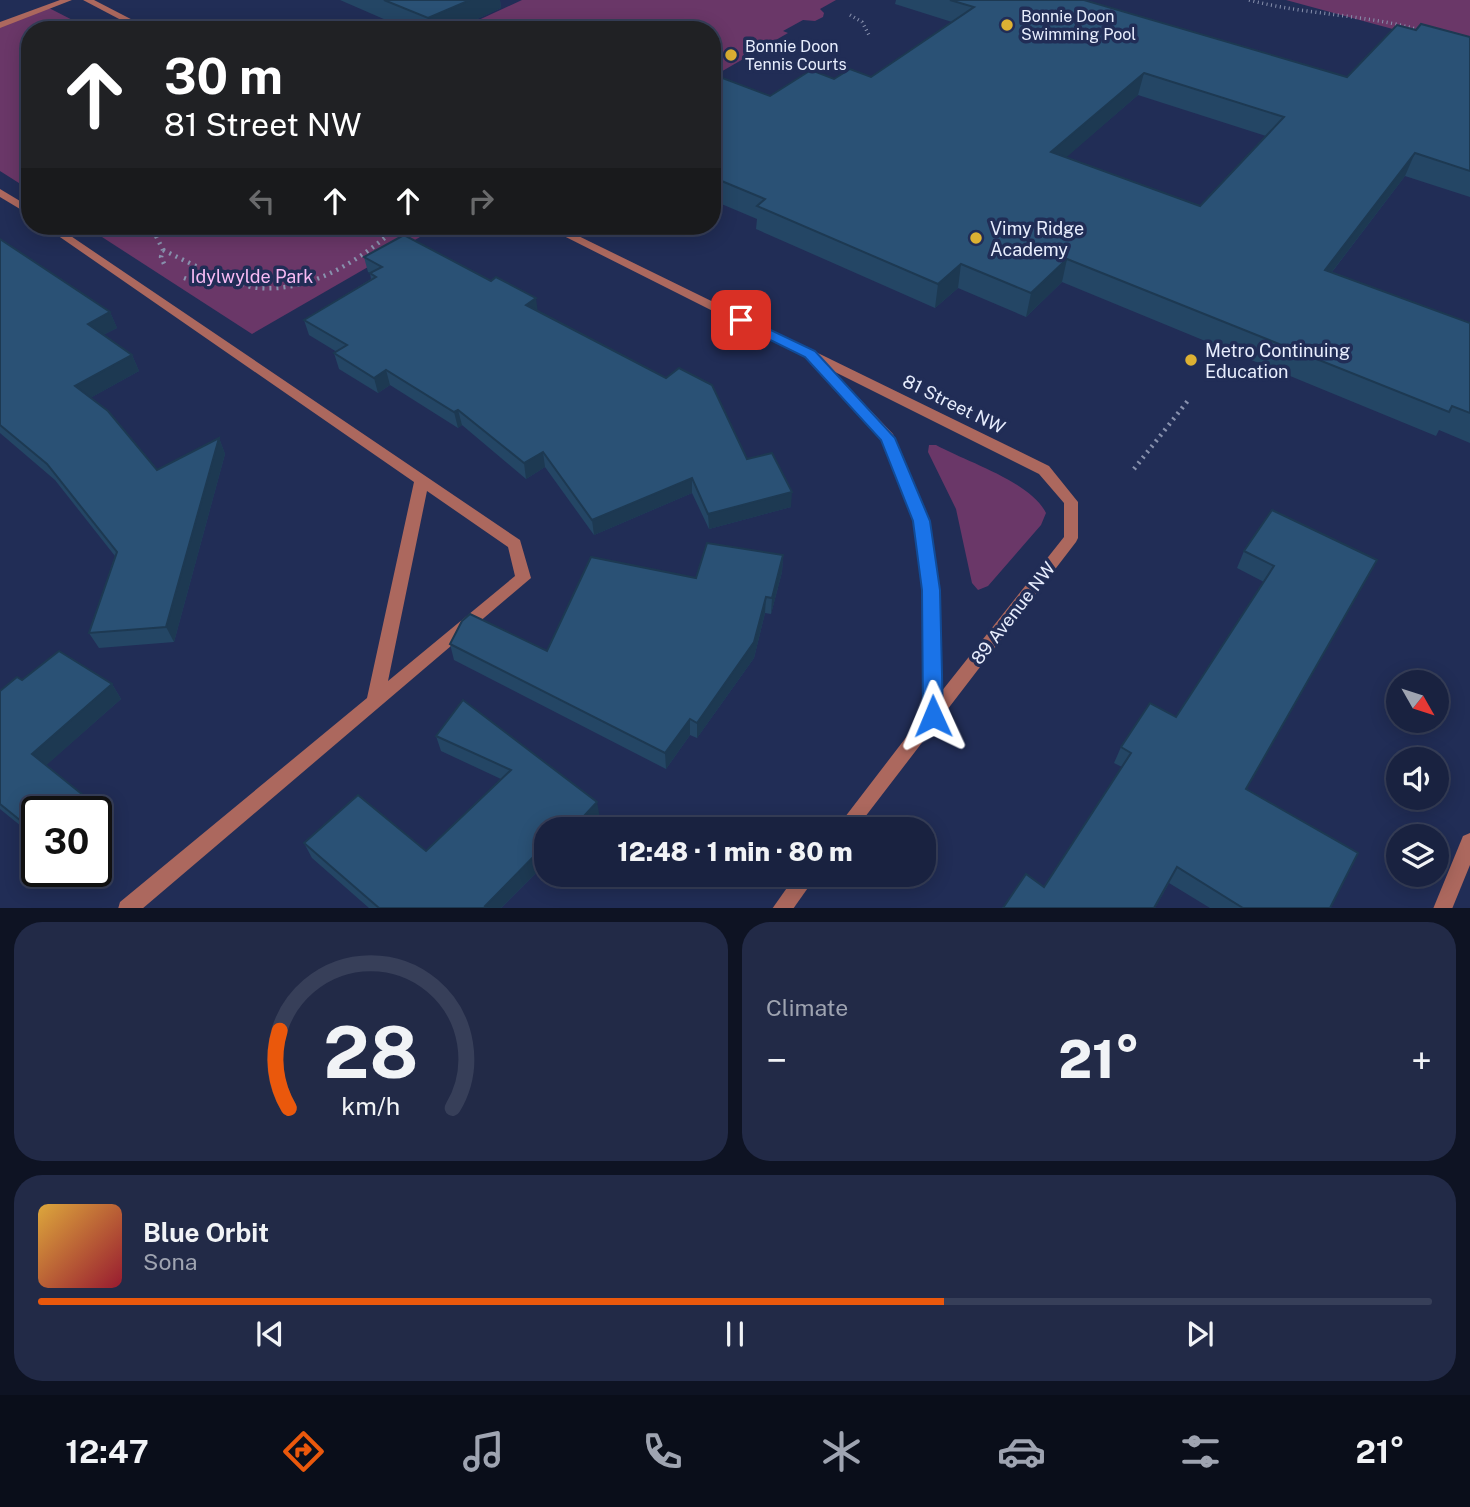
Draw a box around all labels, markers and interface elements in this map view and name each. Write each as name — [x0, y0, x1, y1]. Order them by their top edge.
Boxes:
place label: Bonnie Doon Swimming Pool — [1021, 7, 1136, 44]
marker: Bonnie Doon Swimming Pool — [999, 17, 1015, 33]
place label: Bonnie Doon Tennis Courts — [745, 37, 847, 74]
text: 30 m — [164, 47, 283, 105]
marker: Bonnie Doon Tennis Courts — [723, 47, 739, 63]
icon: ahead — [49, 49, 140, 140]
text: 81 Street NW — [164, 106, 361, 143]
icon: left — [243, 182, 281, 220]
icon: ahead — [316, 182, 354, 220]
icon: ahead — [389, 182, 427, 220]
icon: right — [462, 182, 500, 220]
place label: Vimy Ridge Academy — [990, 218, 1084, 260]
marker: Vimy Ridge Academy — [968, 230, 984, 246]
park label: Idylwylde Park — [191, 266, 313, 287]
pin — [711, 290, 771, 350]
icon: arrive — [722, 301, 760, 339]
place label: Metro Continuing Education — [1205, 340, 1350, 382]
marker: Metro Continuing Education — [1183, 352, 1199, 368]
street label: 81 Street NW — [899, 370, 1009, 438]
street label: 89 Avenue NW — [967, 558, 1059, 668]
north arrow — [1386, 670, 1449, 733]
map controls — [1386, 670, 1449, 887]
position arrow — [896, 679, 970, 753]
button: sound — [1386, 747, 1449, 810]
speed limit sign: 30 — [21, 796, 112, 887]
button: layers — [1386, 824, 1449, 887]
text: 12:48 · 1 min · 80 m — [617, 836, 853, 867]
text: Climate — [766, 994, 848, 1021]
text: 28 — [323, 1009, 419, 1094]
text: 21° — [1058, 1029, 1140, 1090]
text: − — [766, 1038, 787, 1083]
text: + — [1411, 1038, 1432, 1083]
text: km/h — [342, 1090, 400, 1120]
text: Blue Orbit — [143, 1217, 269, 1248]
text: Sona — [143, 1248, 197, 1275]
icon: previous — [251, 1315, 289, 1353]
icon: pause — [716, 1315, 754, 1353]
icon: next — [1181, 1315, 1219, 1353]
icon: directions — [279, 1427, 328, 1476]
icon: music — [459, 1427, 508, 1476]
icon: phone — [638, 1427, 687, 1476]
icon: climate — [817, 1427, 866, 1476]
icon: car — [997, 1427, 1046, 1476]
icon: filters — [1176, 1427, 1225, 1476]
text: 12:47 — [65, 1433, 149, 1470]
text: 21° — [1356, 1433, 1405, 1470]

